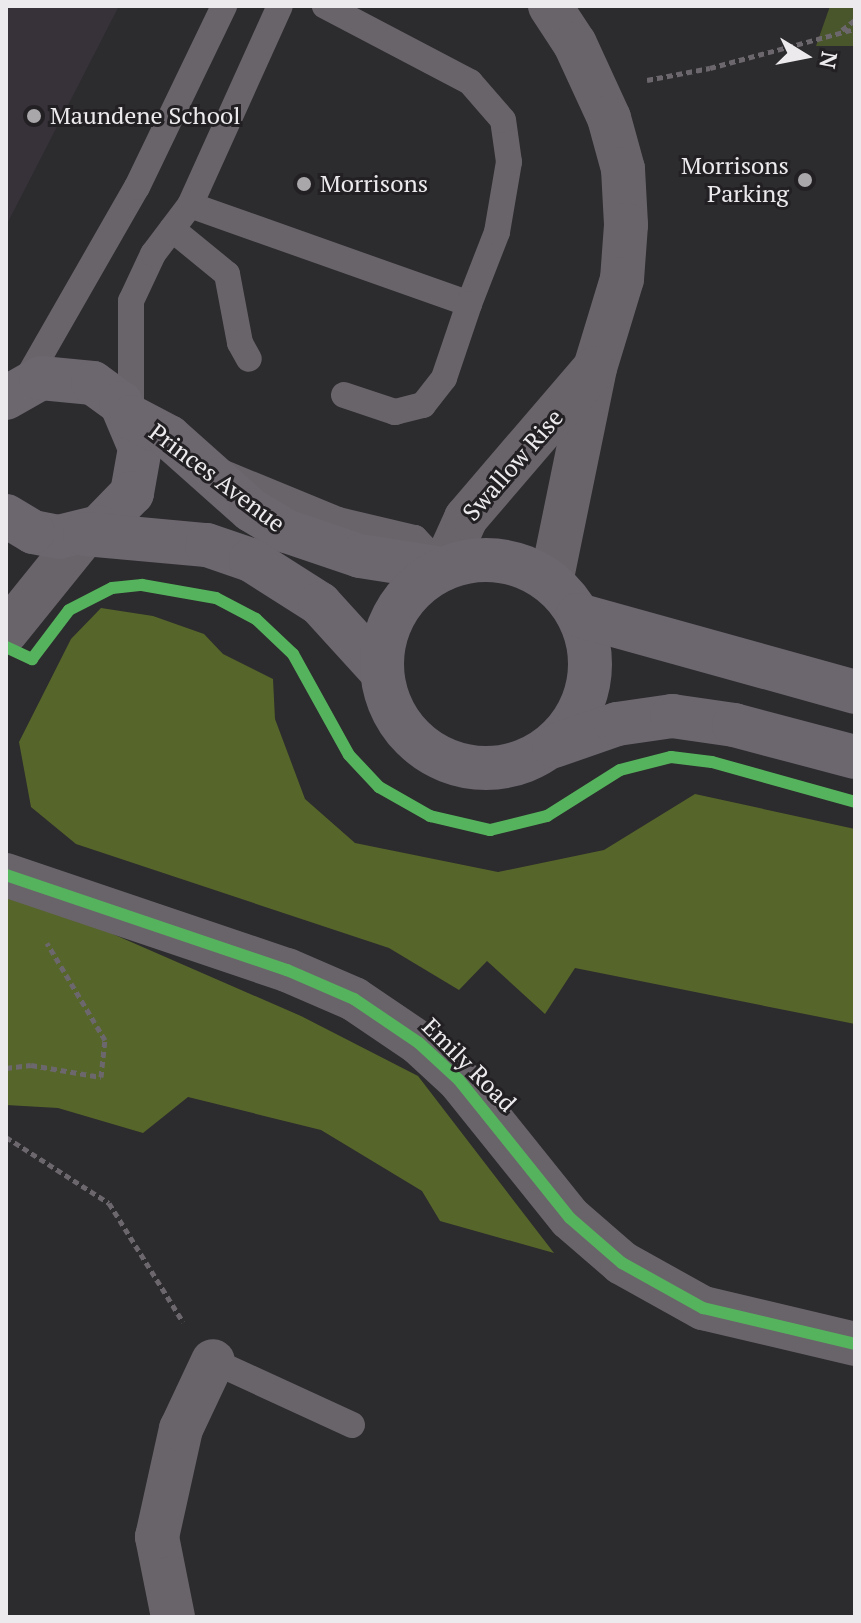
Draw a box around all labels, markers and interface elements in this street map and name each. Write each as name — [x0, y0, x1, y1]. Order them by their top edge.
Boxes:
north arrow — [765, 16, 845, 96]
text: N — [813, 50, 845, 71]
place label: Maundene School — [50, 102, 240, 130]
marker: Maundene School — [25, 107, 43, 125]
place label: Morrisons Parking — [681, 152, 789, 208]
place label: Morrisons — [320, 170, 428, 198]
marker: Morrisons Parking — [796, 171, 814, 189]
marker: Morrisons — [295, 175, 313, 193]
street label: Swallow Rise — [457, 403, 569, 527]
street label: Princes Avenue — [143, 418, 291, 538]
street label: Emily Road — [416, 1012, 522, 1118]

